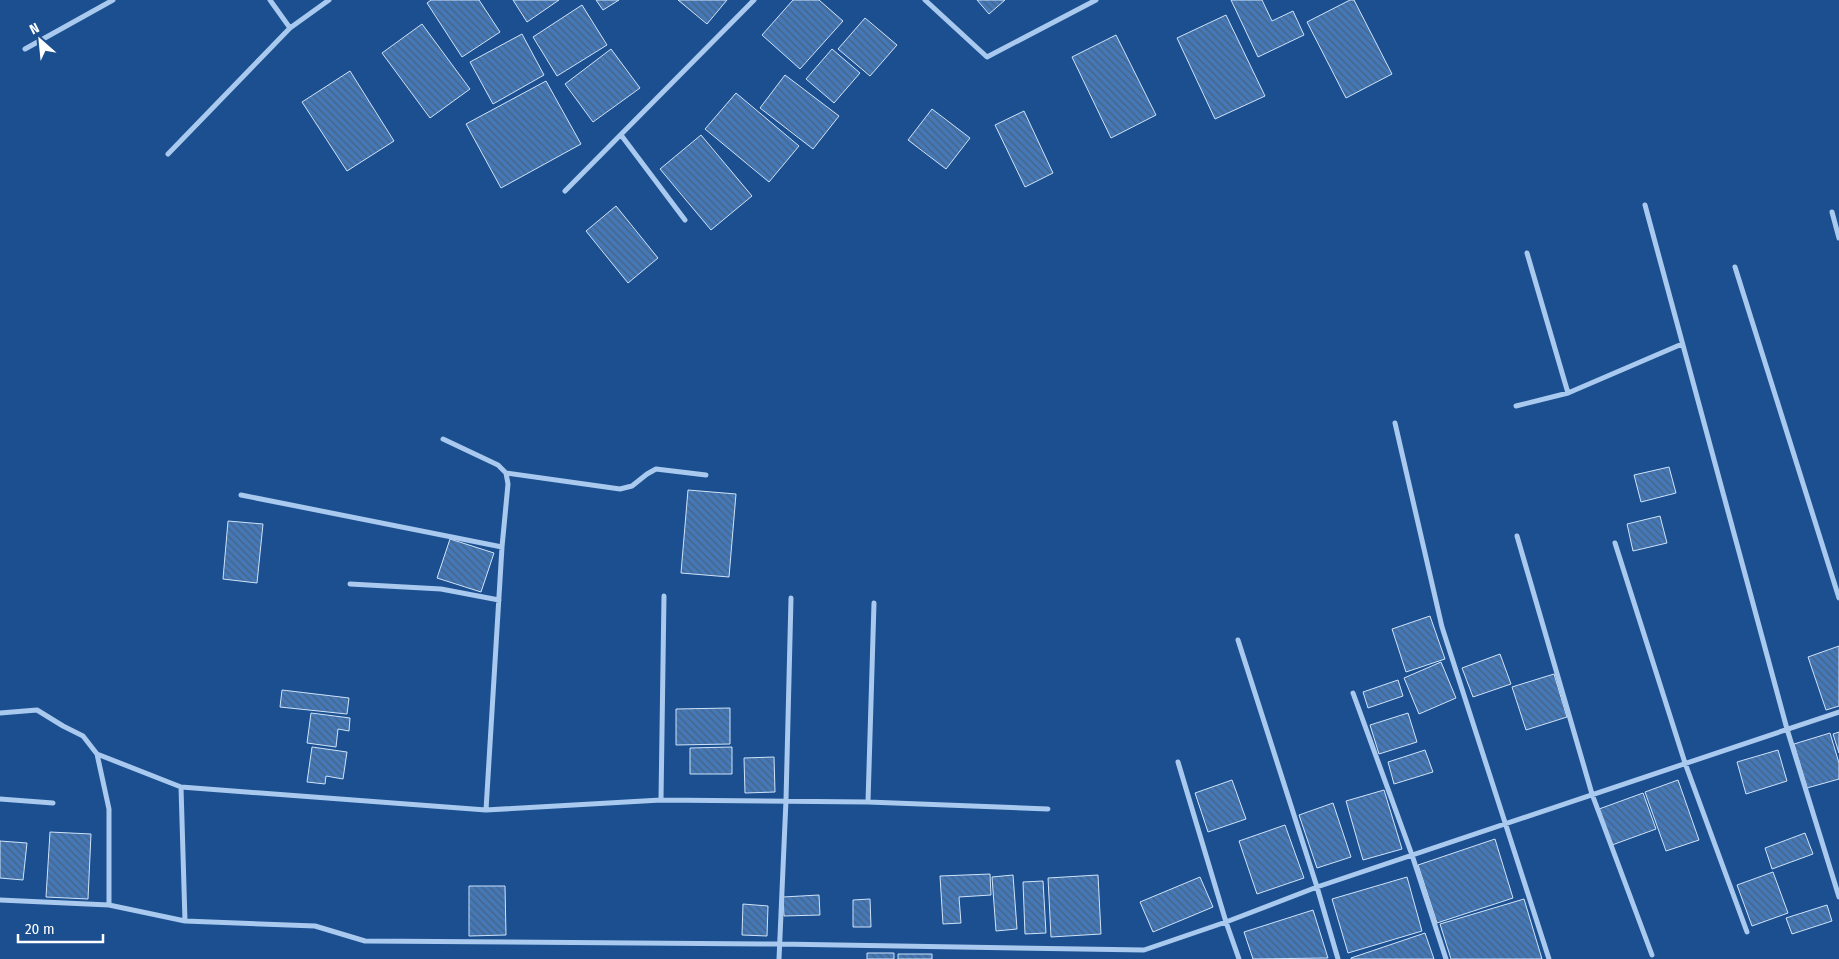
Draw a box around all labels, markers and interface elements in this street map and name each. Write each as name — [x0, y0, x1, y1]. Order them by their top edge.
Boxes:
north arrow — [15, 15, 65, 65]
text: N — [27, 19, 42, 38]
scale bar — [18, 912, 102, 944]
text: 20 m — [25, 920, 55, 938]

